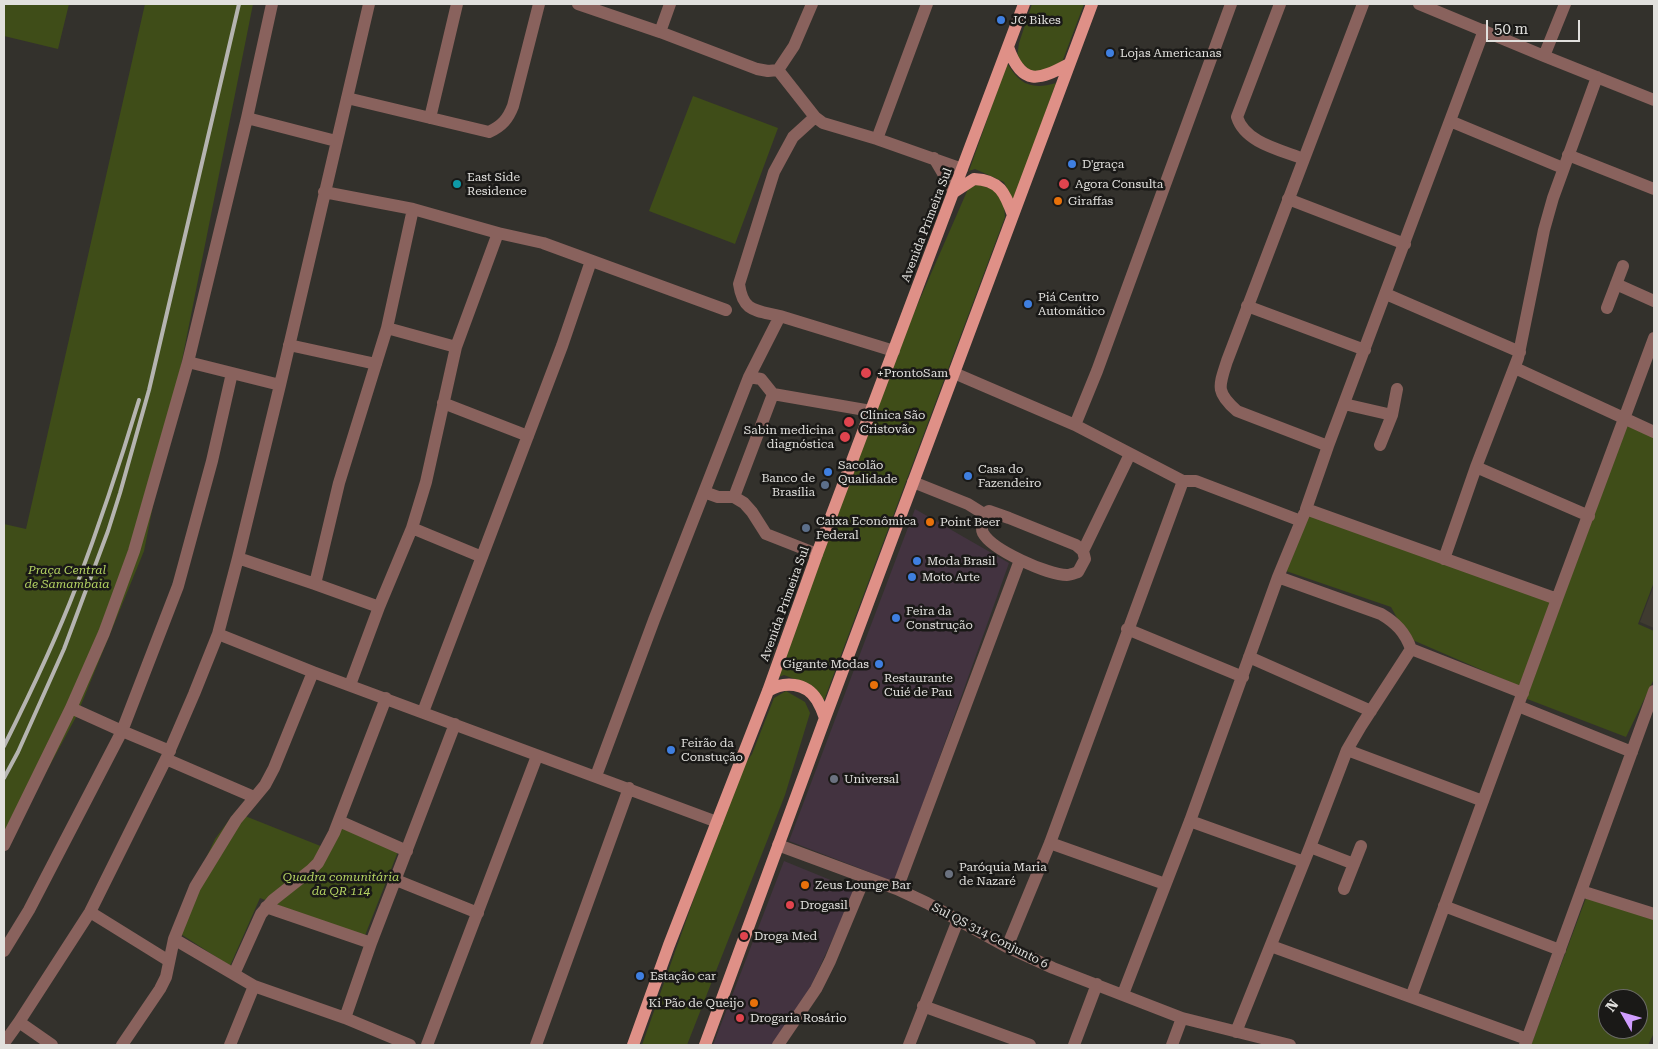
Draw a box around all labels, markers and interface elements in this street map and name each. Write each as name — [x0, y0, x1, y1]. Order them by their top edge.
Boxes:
scale bar — [1488, 10, 1582, 42]
place label: JC Bikes — [1011, 13, 1061, 27]
marker: JC Bikes — [995, 14, 1007, 26]
text: 50 m — [1494, 20, 1528, 38]
place label: Lojas Americanas — [1120, 46, 1221, 60]
marker: Lojas Americanas — [1104, 47, 1116, 59]
place label: D'graça — [1082, 157, 1124, 171]
marker: D'graça — [1066, 158, 1078, 170]
street label: Avenida Primeira Sul — [899, 166, 955, 284]
place label: East Side Residence — [467, 170, 527, 198]
marker: Agora Consulta — [1057, 177, 1071, 191]
place label: Agora Consulta — [1075, 177, 1163, 191]
marker: East Side Residence — [451, 178, 463, 190]
place label: Giraffas — [1068, 194, 1113, 208]
marker: Giraffas — [1052, 195, 1064, 207]
place label: Piá Centro Automático — [1038, 290, 1105, 318]
marker: Piá Centro Automático — [1022, 298, 1034, 310]
marker: +ProntoSam — [859, 366, 873, 380]
place label: +ProntoSam — [877, 366, 948, 380]
place label: Clínica São Cristovão — [860, 408, 925, 436]
marker: Clínica São Cristovão — [842, 415, 856, 429]
place label: Sabin medicina diagnóstica — [744, 423, 834, 451]
marker: Sabin medicina diagnóstica — [838, 430, 852, 444]
place label: Sacolão Qualidade — [838, 458, 897, 486]
place label: Casa do Fazendeiro — [978, 462, 1041, 490]
marker: Sacolão Qualidade — [822, 466, 834, 478]
marker: Casa do Fazendeiro — [962, 470, 974, 482]
place label: Banco de Brasília — [761, 471, 815, 499]
marker: Banco de Brasília — [819, 479, 831, 491]
place label: Caixa Econômica Federal — [816, 514, 916, 542]
place label: Point Beer — [940, 515, 1000, 529]
marker: Point Beer — [924, 516, 936, 528]
marker: Caixa Econômica Federal — [800, 522, 812, 534]
street label: Avenida Primeira Sul — [758, 545, 812, 663]
place label: Moda Brasil — [927, 554, 995, 568]
marker: Moda Brasil — [911, 555, 923, 567]
park label: Praça Central de Samambaia — [25, 563, 109, 591]
place label: Moto Arte — [922, 570, 980, 584]
marker: Moto Arte — [906, 571, 918, 583]
place label: Feira da Construção — [906, 604, 973, 632]
marker: Feira da Construção — [890, 612, 902, 624]
place label: Gigante Modas — [782, 657, 869, 671]
marker: Gigante Modas — [873, 658, 885, 670]
place label: Restaurante Cuié de Pau — [884, 671, 953, 699]
marker: Restaurante Cuié de Pau — [868, 679, 880, 691]
place label: Feirão da Constução — [681, 736, 743, 764]
marker: Feirão da Constução — [665, 744, 677, 756]
place label: Universal — [844, 772, 899, 786]
marker: Universal — [828, 773, 840, 785]
place label: Paróquia Maria de Nazaré — [959, 860, 1047, 888]
marker: Paróquia Maria de Nazaré — [943, 868, 955, 880]
park label: Quadra comunitária da QR 114 — [283, 870, 399, 898]
place label: Zeus Lounge Bar — [815, 878, 911, 892]
marker: Zeus Lounge Bar — [799, 879, 811, 891]
place label: Drogasil — [800, 898, 848, 912]
marker: Drogasil — [784, 899, 796, 911]
street label: Sul QS 314 Conjunto 6 — [929, 900, 1051, 972]
place label: Droga Med — [754, 929, 817, 943]
marker: Droga Med — [738, 930, 750, 942]
place label: Estação car — [650, 969, 716, 983]
marker: Estação car — [634, 970, 646, 982]
north arrow — [1598, 989, 1648, 1039]
place label: Ki Pão de Queijo — [649, 996, 744, 1010]
text: N — [1602, 996, 1622, 1015]
marker: Ki Pão de Queijo — [748, 997, 760, 1009]
place label: Drogaria Rosário — [750, 1011, 847, 1025]
marker: Drogaria Rosário — [734, 1012, 746, 1024]

